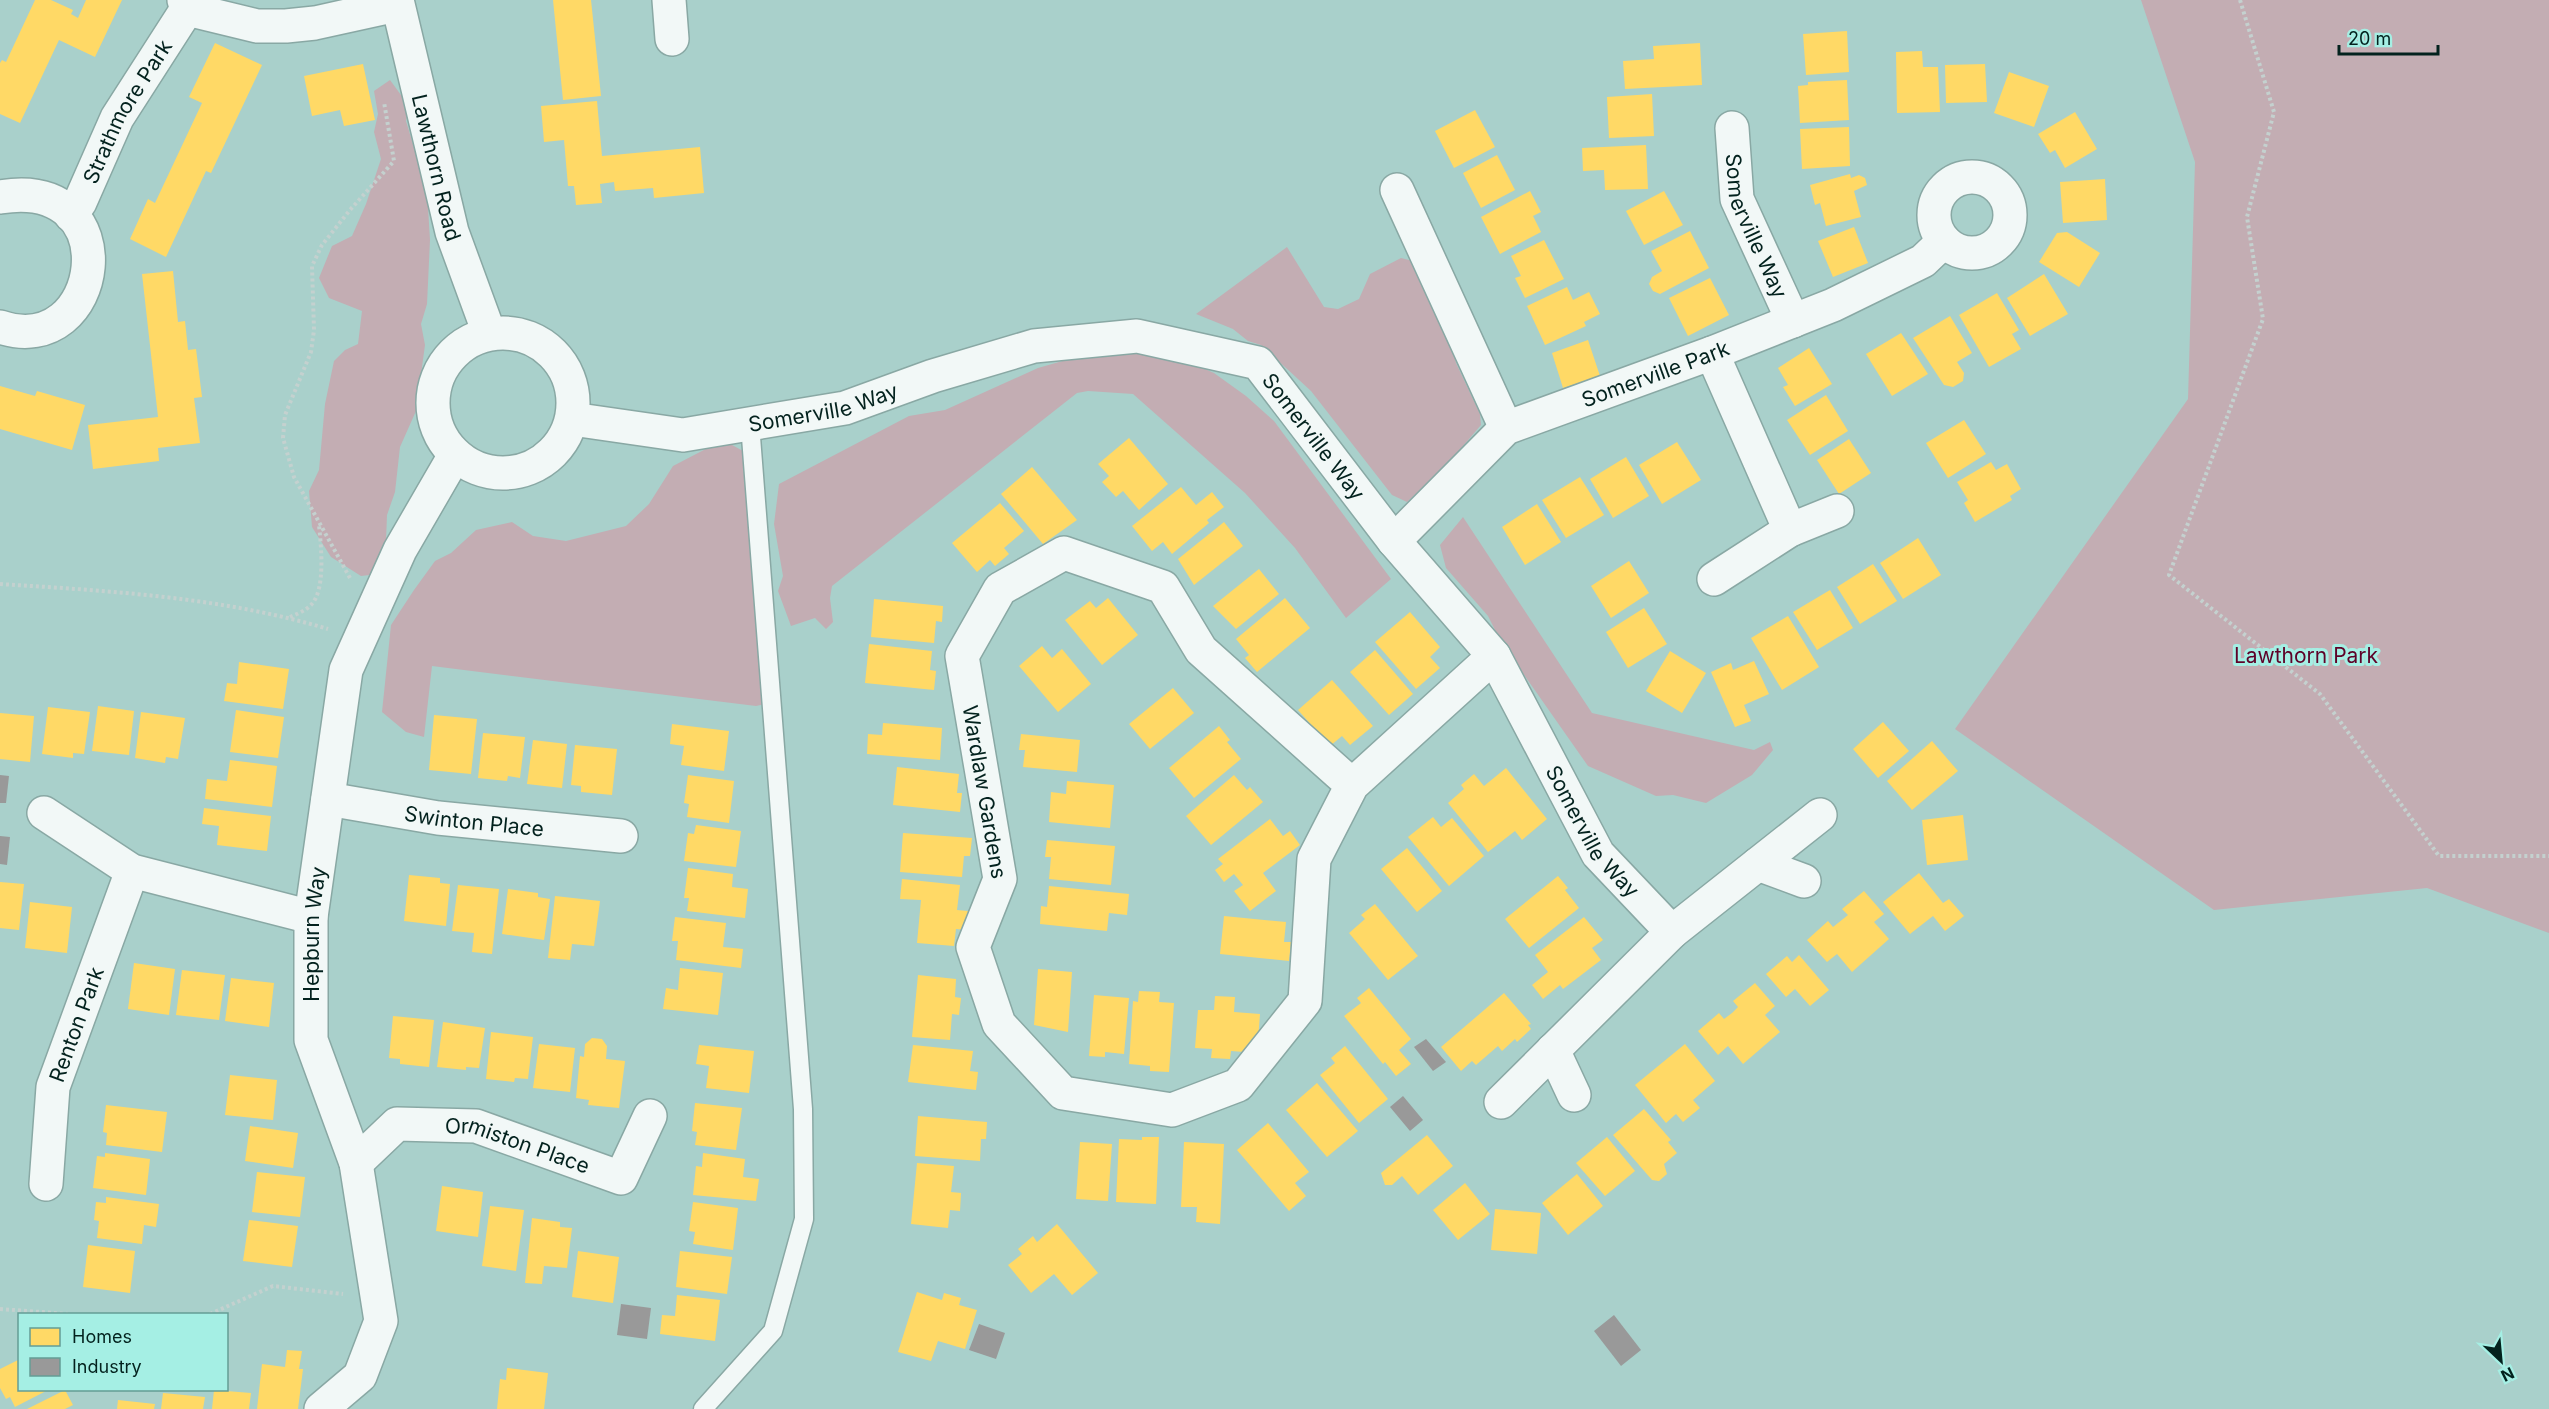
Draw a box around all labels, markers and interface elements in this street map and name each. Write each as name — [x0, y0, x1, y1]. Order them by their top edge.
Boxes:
scale bar — [2339, 18, 2438, 56]
text: 20 m — [2348, 28, 2391, 49]
street label: Strathmore Park — [77, 34, 177, 187]
street label: Lawthorn Road — [407, 92, 467, 244]
street label: Somerville Way — [1721, 152, 1793, 302]
street label: Somerville Park — [1578, 335, 1733, 412]
street label: Somerville Way — [1258, 368, 1370, 505]
street label: Somerville Way — [746, 377, 901, 436]
park label: Lawthorn Park — [2234, 643, 2379, 668]
street label: Wardlaw Gardens — [958, 703, 1012, 880]
street label: Somerville Way — [1541, 761, 1645, 902]
street label: Swinton Place — [403, 800, 545, 841]
street label: Hepburn Way — [299, 865, 331, 1002]
street label: Renton Park — [43, 963, 109, 1085]
street label: Ormiston Place — [445, 1112, 593, 1178]
legend — [18, 1313, 228, 1391]
text: Homes — [72, 1326, 132, 1347]
north arrow — [2471, 1331, 2531, 1391]
text: Industry — [72, 1356, 142, 1377]
text: N — [2498, 1363, 2517, 1386]

